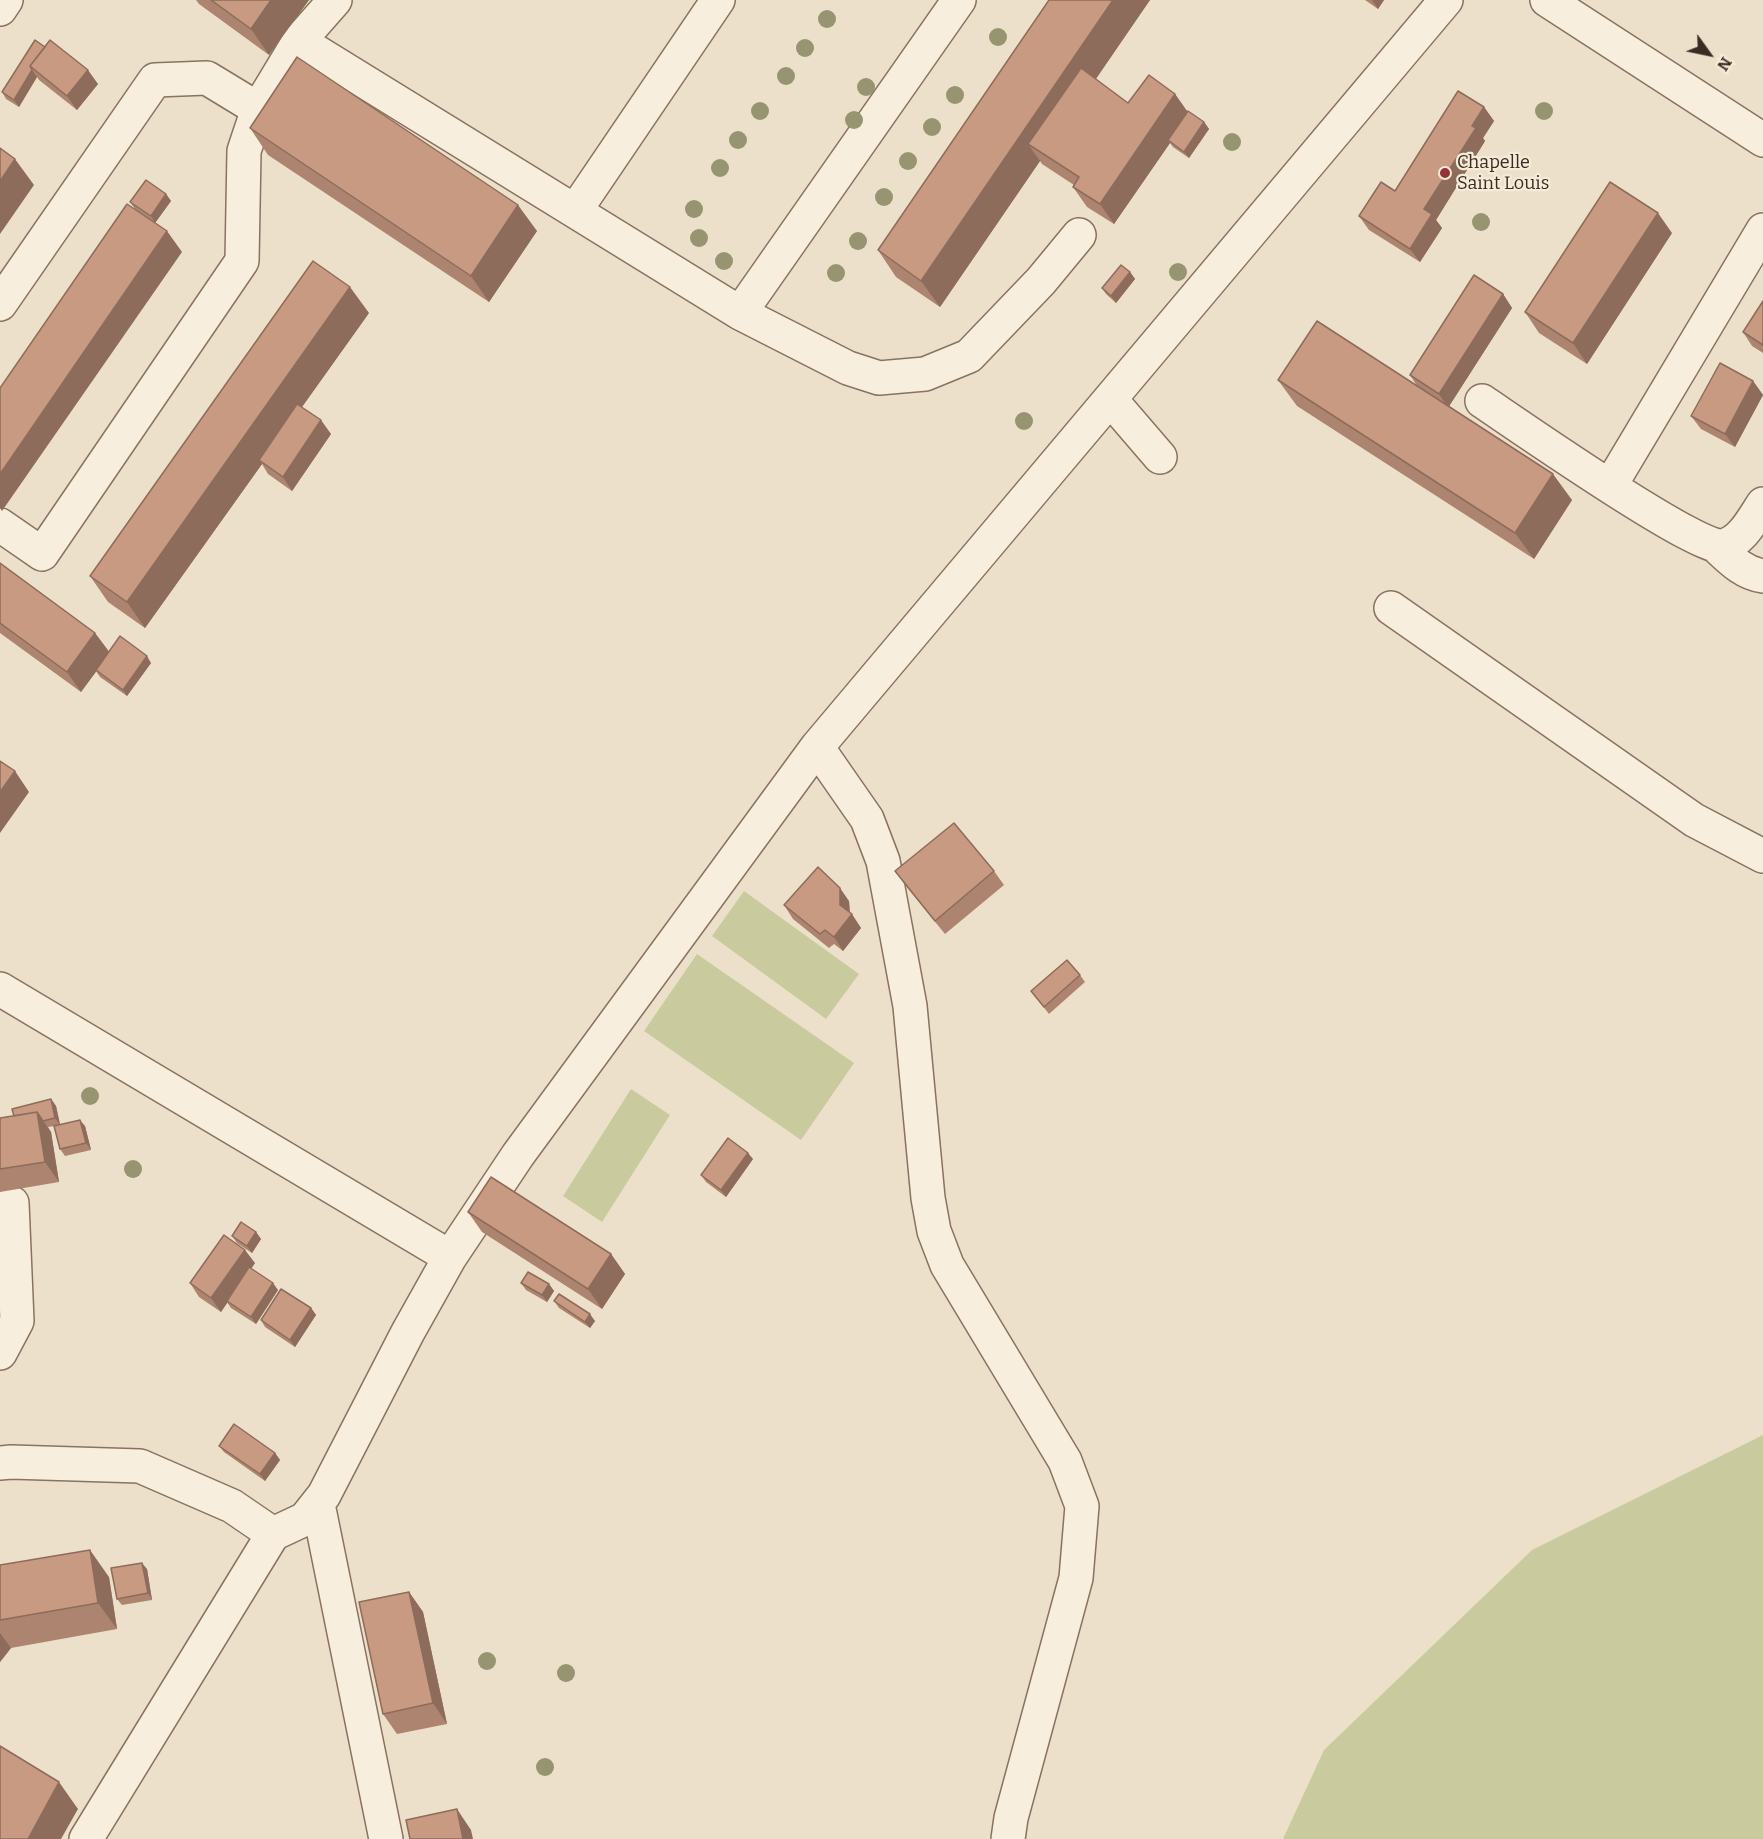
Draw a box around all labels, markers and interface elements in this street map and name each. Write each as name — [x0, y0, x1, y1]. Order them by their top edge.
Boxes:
north arrow — [1679, 24, 1739, 84]
text: N — [1713, 54, 1736, 74]
place label: Chapelle Saint Louis — [1457, 152, 1549, 195]
marker: Chapelle Saint Louis — [1438, 166, 1452, 180]

